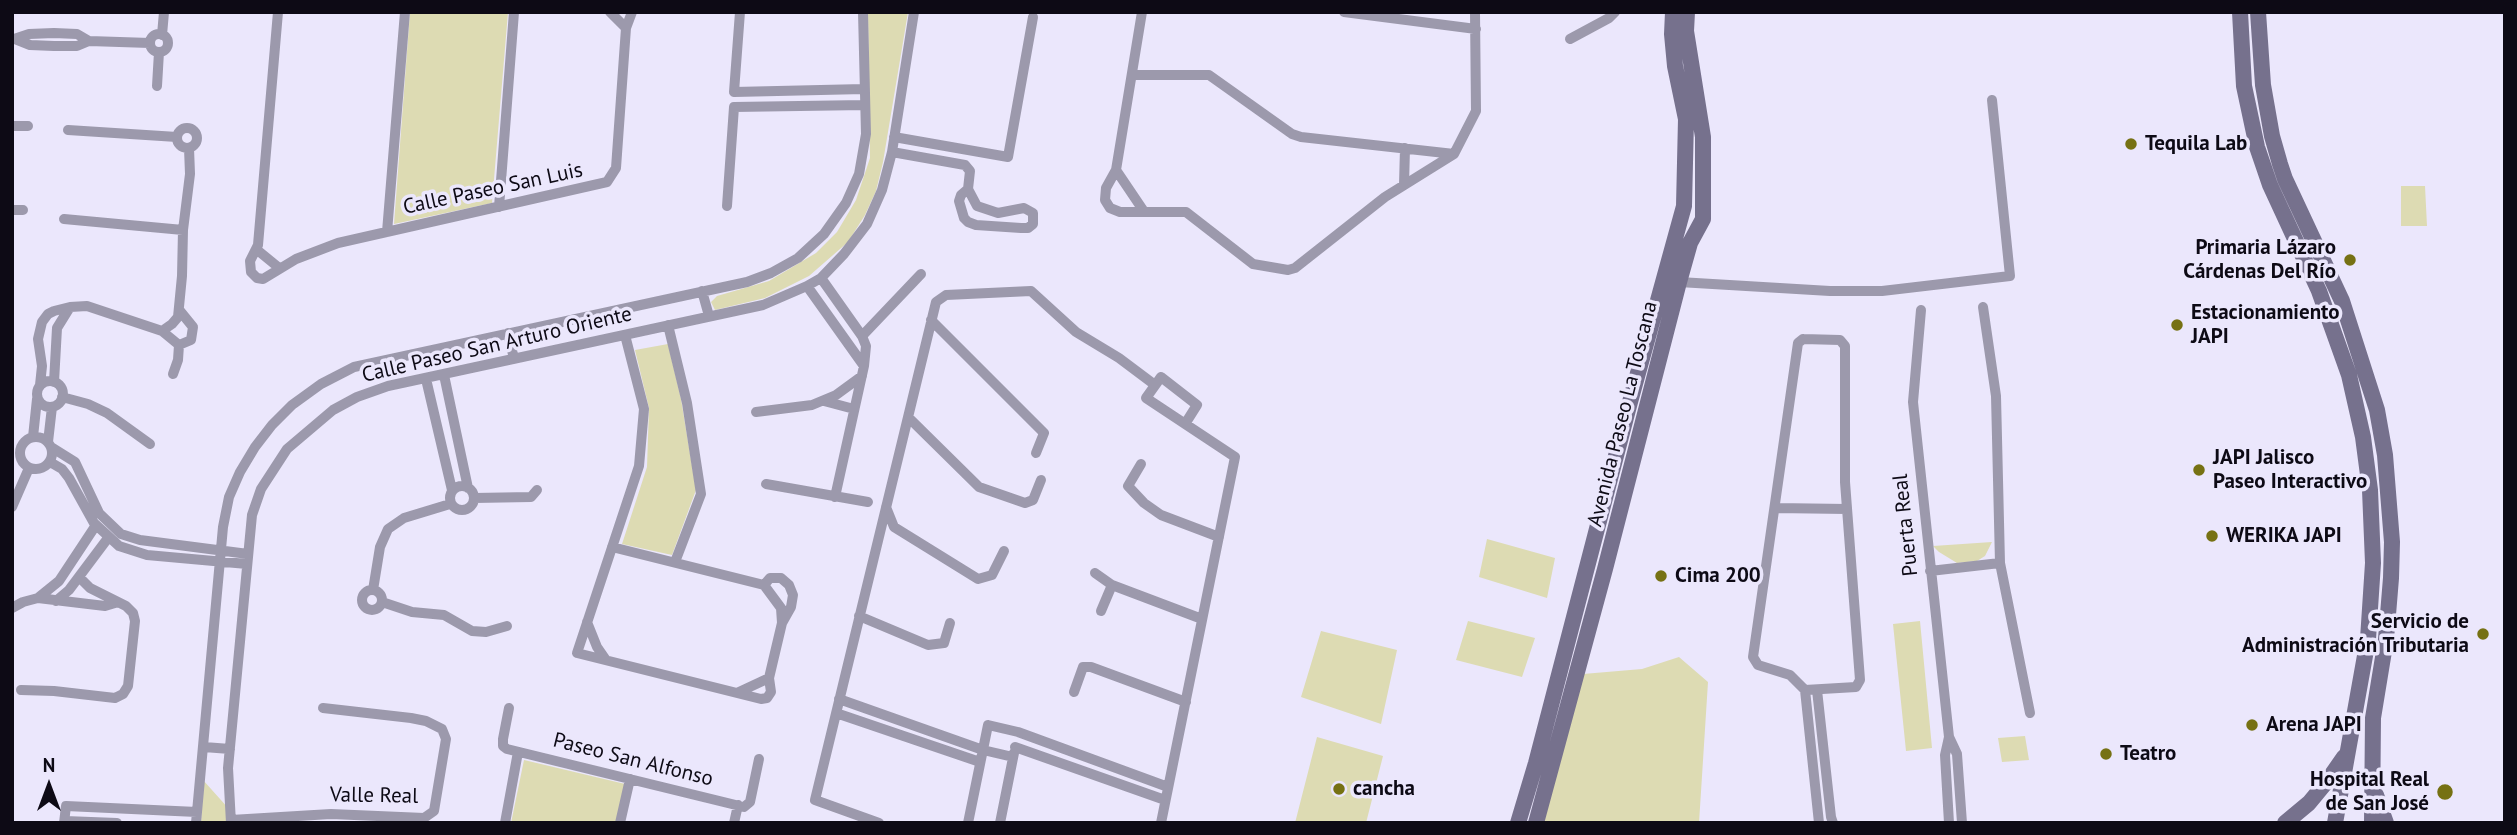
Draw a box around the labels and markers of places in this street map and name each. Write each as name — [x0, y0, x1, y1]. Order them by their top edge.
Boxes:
place label: Tequila Lab — [2145, 131, 2247, 157]
marker: Tequila Lab — [2123, 136, 2139, 152]
place label: Primaria Lázaro Cárdenas Del Río — [2183, 235, 2336, 285]
marker: Primaria Lázaro Cárdenas Del Río — [2342, 252, 2358, 268]
place label: Estacionamiento JAPI — [2191, 300, 2340, 350]
marker: Estacionamiento JAPI — [2169, 317, 2185, 333]
place label: JAPI Jalisco Paseo Interactivo — [2213, 445, 2367, 495]
marker: JAPI Jalisco Paseo Interactivo — [2191, 462, 2207, 478]
place label: WERIKA JAPI — [2226, 523, 2342, 549]
marker: WERIKA JAPI — [2204, 528, 2220, 544]
place label: Cima 200 — [1675, 563, 1761, 589]
marker: Cima 200 — [1653, 568, 1669, 584]
place label: Servicio de Administración Tributaria — [2242, 609, 2469, 659]
marker: Servicio de Administración Tributaria — [2475, 626, 2491, 642]
place label: Arena JAPI — [2266, 712, 2362, 738]
marker: Arena JAPI — [2244, 717, 2260, 733]
place label: Teatro — [2120, 741, 2176, 767]
marker: Teatro — [2098, 746, 2114, 762]
place label: Hospital Real de San José — [2310, 767, 2429, 817]
place label: cancha — [1353, 776, 1415, 802]
marker: cancha — [1331, 781, 1347, 797]
marker: Hospital Real de San José — [2435, 782, 2455, 802]

